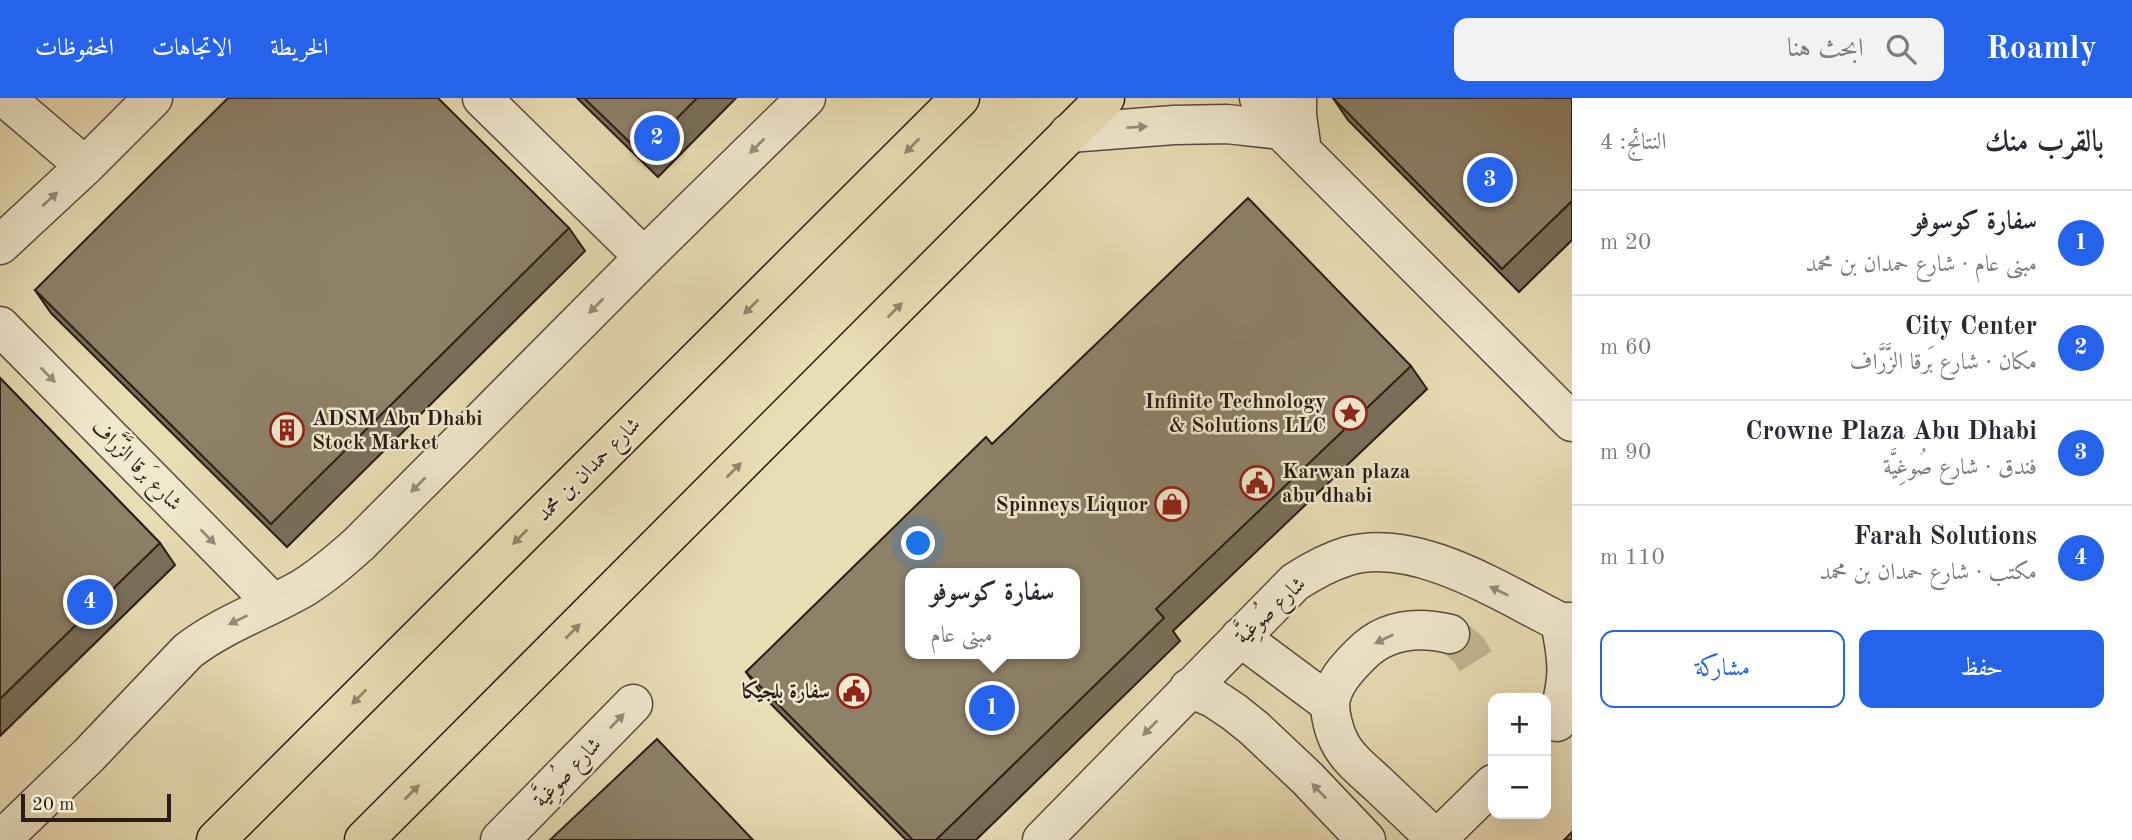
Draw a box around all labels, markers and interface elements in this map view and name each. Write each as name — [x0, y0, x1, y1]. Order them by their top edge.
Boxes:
search box — [1454, 18, 1944, 81]
icon: search — [1882, 30, 1920, 68]
text: Roamly — [1986, 33, 2097, 66]
text: ابحث هنا — [1787, 36, 1864, 62]
text: المحفوظات — [35, 37, 114, 61]
text: الاتجاهات — [152, 37, 232, 61]
text: الخريطة — [270, 37, 329, 61]
pin: 2 — [634, 112, 680, 164]
one-way arrow — [1126, 121, 1148, 132]
text: بالقرب منك — [1985, 128, 2104, 158]
text: النتائج: 4 — [1600, 131, 1667, 154]
one-way arrow — [749, 137, 766, 154]
one-way arrow — [903, 138, 920, 155]
pin: 3 — [1467, 154, 1513, 206]
one-way arrow — [41, 191, 58, 207]
text: سفارة كوسوفو — [1913, 209, 2037, 235]
text: 20 m — [1600, 231, 1651, 254]
text: 1 — [2074, 231, 2088, 254]
text: مبنى عام · شارع حمدان بن محمد — [1805, 253, 2037, 276]
one-way arrow — [588, 297, 604, 314]
one-way arrow — [742, 298, 759, 315]
one-way arrow — [886, 302, 903, 318]
text: City Center — [1905, 314, 2037, 340]
text: 60 m — [1600, 336, 1651, 359]
text: 2 — [2074, 336, 2088, 359]
text: مكان · شارع بَرقا الزَّرَّاف — [1850, 351, 2037, 374]
one-way arrow — [40, 367, 56, 383]
place label: Infinite Technology & Solutions LLC — [1145, 392, 1326, 437]
place icon: Infinite Technology & Solutions LLC — [1331, 394, 1369, 432]
place label: ADSM Abu Dhabi Stock Market — [312, 409, 483, 454]
street label: شارع بَرقا الزَّرَّاف — [83, 411, 191, 519]
building icon: ADSM Abu Dhabi Stock Market — [268, 411, 306, 449]
street label: شارع حمدان بن محمد — [533, 414, 649, 530]
text: Crowne Plaza Abu Dhabi — [1745, 419, 2037, 445]
text: 90 m — [1600, 441, 1651, 464]
text: 3 — [2074, 441, 2088, 464]
text: فندق · شارع صُوغِيَّة — [1883, 456, 2037, 479]
place label: Karwan plaza abu dhabi — [1282, 462, 1411, 507]
one-way arrow — [725, 463, 742, 479]
public building icon: Karwan plaza abu dhabi — [1238, 464, 1276, 502]
one-way arrow — [410, 476, 427, 492]
shop icon: Spinneys Liquor — [1153, 485, 1191, 523]
place label: Spinneys Liquor — [996, 495, 1148, 516]
text: Farah Solutions — [1853, 524, 2037, 550]
your location — [901, 526, 935, 560]
one-way arrow — [199, 528, 216, 545]
one-way arrow — [512, 528, 529, 544]
text: 110 m — [1600, 546, 1665, 569]
text: 4 — [2074, 546, 2088, 569]
text: مكتب · شارع حمدان بن محمد — [1819, 561, 2037, 584]
street label: شارع صُوغِيَّة — [1226, 567, 1314, 653]
popup — [905, 568, 1080, 659]
pin: 4 — [67, 576, 113, 628]
text: سفارة كوسوفو — [930, 580, 1055, 606]
one-way arrow — [1489, 586, 1509, 597]
one-way arrow — [228, 614, 248, 626]
one-way arrow — [565, 623, 581, 639]
text: مبنى عام — [930, 624, 993, 647]
button: مشاركة — [1600, 630, 1845, 708]
button: حفظ — [1859, 630, 2104, 708]
one-way arrow — [1374, 634, 1394, 645]
public building icon: سفارة بلجيكا — [835, 672, 873, 710]
place label: سفارة بلجيكا — [742, 680, 830, 704]
pin: 1 — [969, 682, 1015, 734]
one-way arrow — [351, 689, 368, 705]
map controls — [1488, 693, 1551, 819]
button: + — [1488, 693, 1551, 756]
one-way arrow — [608, 713, 625, 730]
one-way arrow — [1143, 719, 1159, 736]
street label: شارع صُوغِيَّة — [524, 728, 610, 816]
button: − — [1488, 756, 1551, 819]
one-way arrow — [1311, 783, 1327, 800]
one-way arrow — [403, 784, 420, 800]
scale bar — [21, 791, 172, 823]
text: 20 m — [32, 796, 74, 815]

